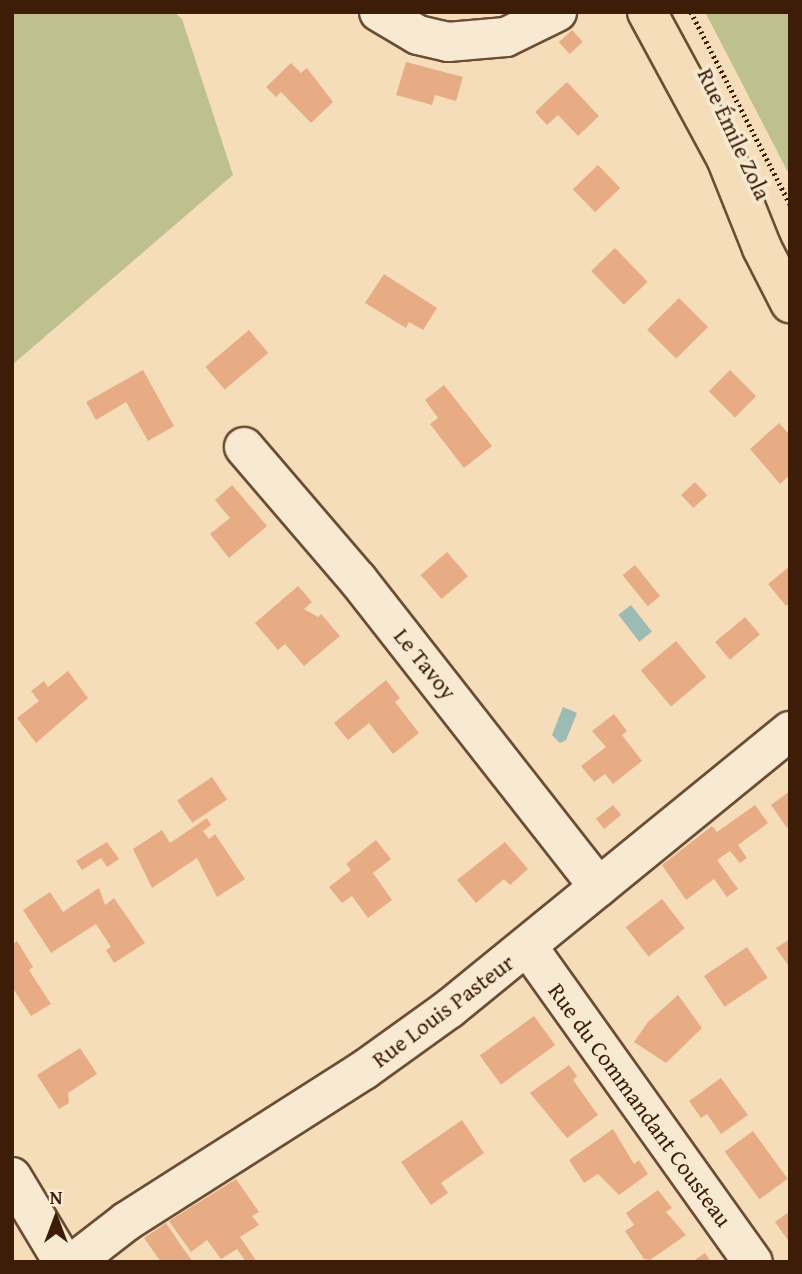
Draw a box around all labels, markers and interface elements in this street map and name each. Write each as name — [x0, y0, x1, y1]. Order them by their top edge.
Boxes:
street label: Rue Émile Zola — [691, 64, 777, 204]
street label: Le Tavoy — [388, 623, 462, 705]
street label: Rue Louis Pasteur — [366, 949, 520, 1073]
street label: Rue du Commandant Cousteau — [542, 978, 738, 1232]
north arrow — [21, 1183, 91, 1253]
text: N — [50, 1183, 62, 1211]

